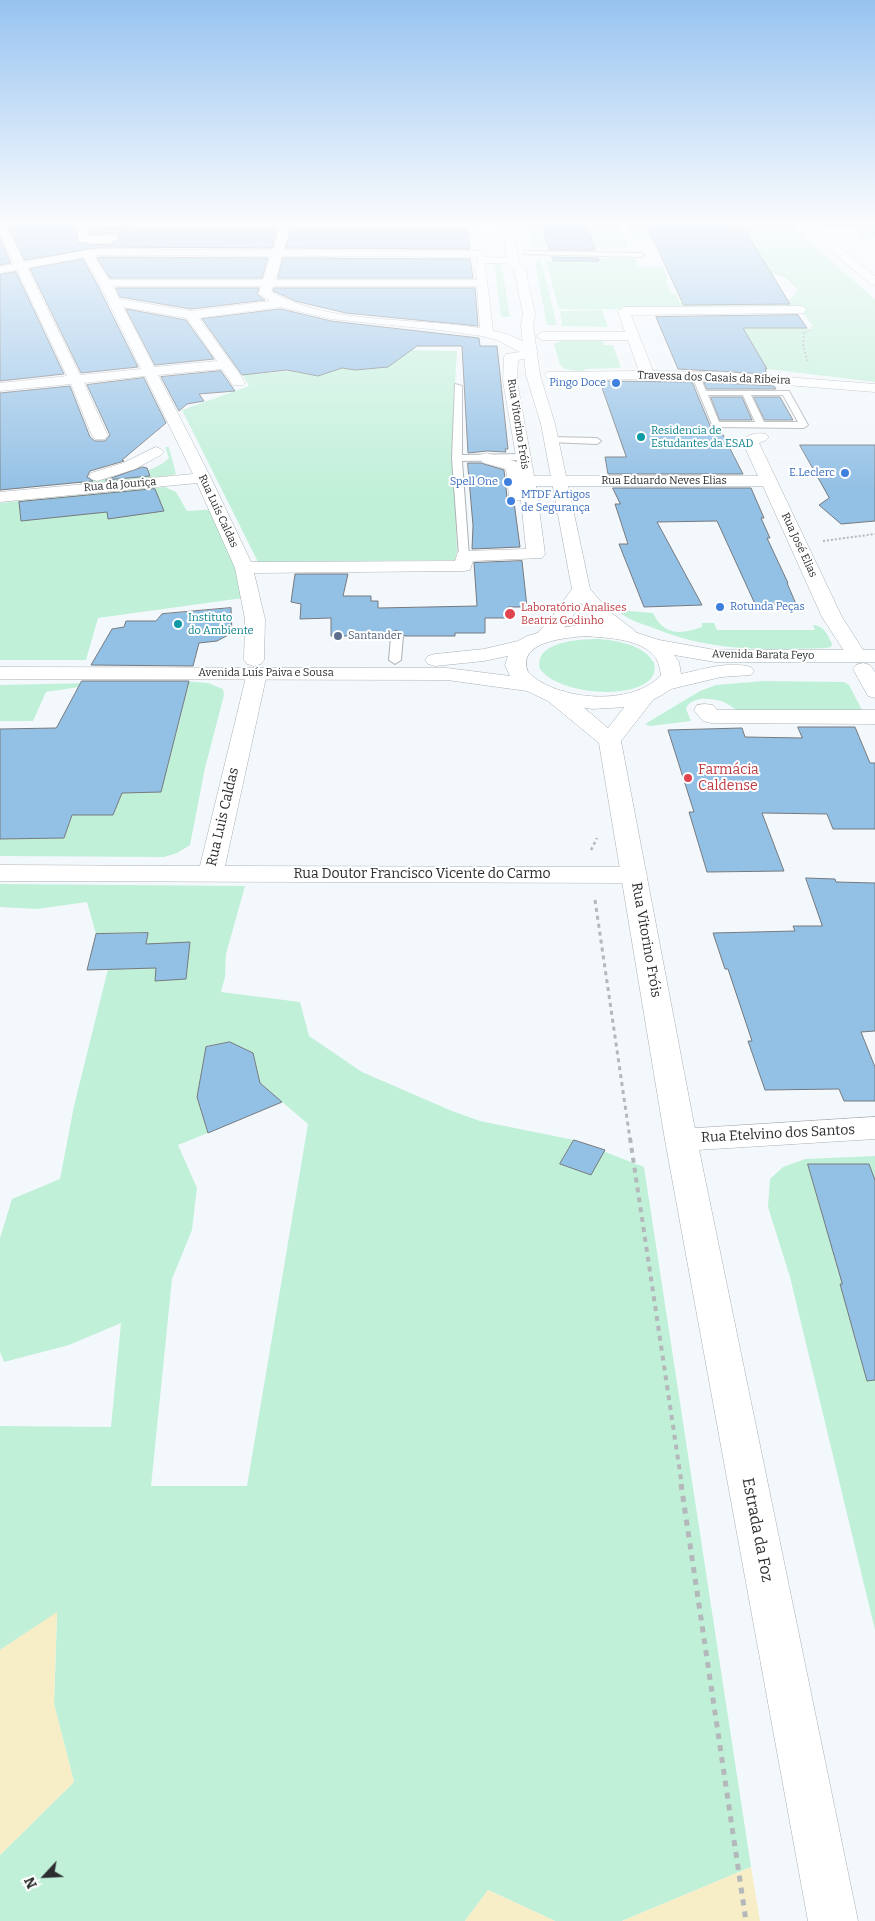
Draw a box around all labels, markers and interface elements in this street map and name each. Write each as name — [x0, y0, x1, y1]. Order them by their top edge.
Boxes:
street label: Travessa dos Casais da Ribeira — [637, 369, 791, 387]
place label: Pingo Doce — [549, 376, 606, 390]
marker: Pingo Doce — [610, 377, 622, 389]
street label: Rua Vitorino Fróis — [504, 378, 532, 470]
place label: Residencia de Estudantes da ESAD — [651, 424, 753, 450]
marker: Residencia de Estudantes da ESAD — [635, 431, 647, 443]
place label: E.Leclerc — [789, 466, 835, 480]
marker: E.Leclerc — [839, 467, 851, 479]
street label: Rua Luís Caldas — [195, 472, 241, 550]
street label: Rua Eduardo Neves Elias — [601, 474, 727, 488]
street label: Rua da Jouriça — [83, 475, 157, 495]
place label: Spell One — [450, 475, 498, 489]
marker: Spell One — [502, 476, 514, 488]
place label: MTDF Artigos de Segurança — [521, 488, 590, 514]
marker: MTDF Artigos de Segurança — [505, 495, 517, 507]
street label: Rua José Elias — [778, 511, 820, 579]
place label: Rotunda Peças — [730, 600, 805, 614]
place label: Laboratório Analises Beatriz Godinho — [521, 601, 626, 627]
marker: Rotunda Peças — [714, 601, 726, 613]
marker: Laboratório Analises Beatriz Godinho — [503, 607, 517, 621]
place label: Instituto do Ambiente — [188, 611, 254, 637]
marker: Instituto do Ambiente — [172, 618, 184, 630]
place label: Santander — [348, 629, 402, 643]
marker: Santander — [332, 630, 344, 642]
street label: Avenida Barata Feyo — [712, 648, 814, 662]
street label: Avenida Luís Paiva e Sousa — [198, 666, 334, 680]
place label: Farmácia Caldense — [698, 762, 759, 794]
street label: Rua Luis Caldas — [203, 766, 243, 868]
marker: Farmácia Caldense — [682, 772, 694, 784]
street label: Rua Doutor Francisco Vicente do Carmo — [293, 866, 551, 882]
street label: Rua Vitorino Fróis — [628, 881, 664, 999]
street label: Rua Etelvino dos Santos — [701, 1122, 855, 1146]
street label: Estrada da Foz — [737, 1476, 777, 1584]
north arrow — [20, 1851, 70, 1901]
text: N — [21, 1874, 41, 1891]

